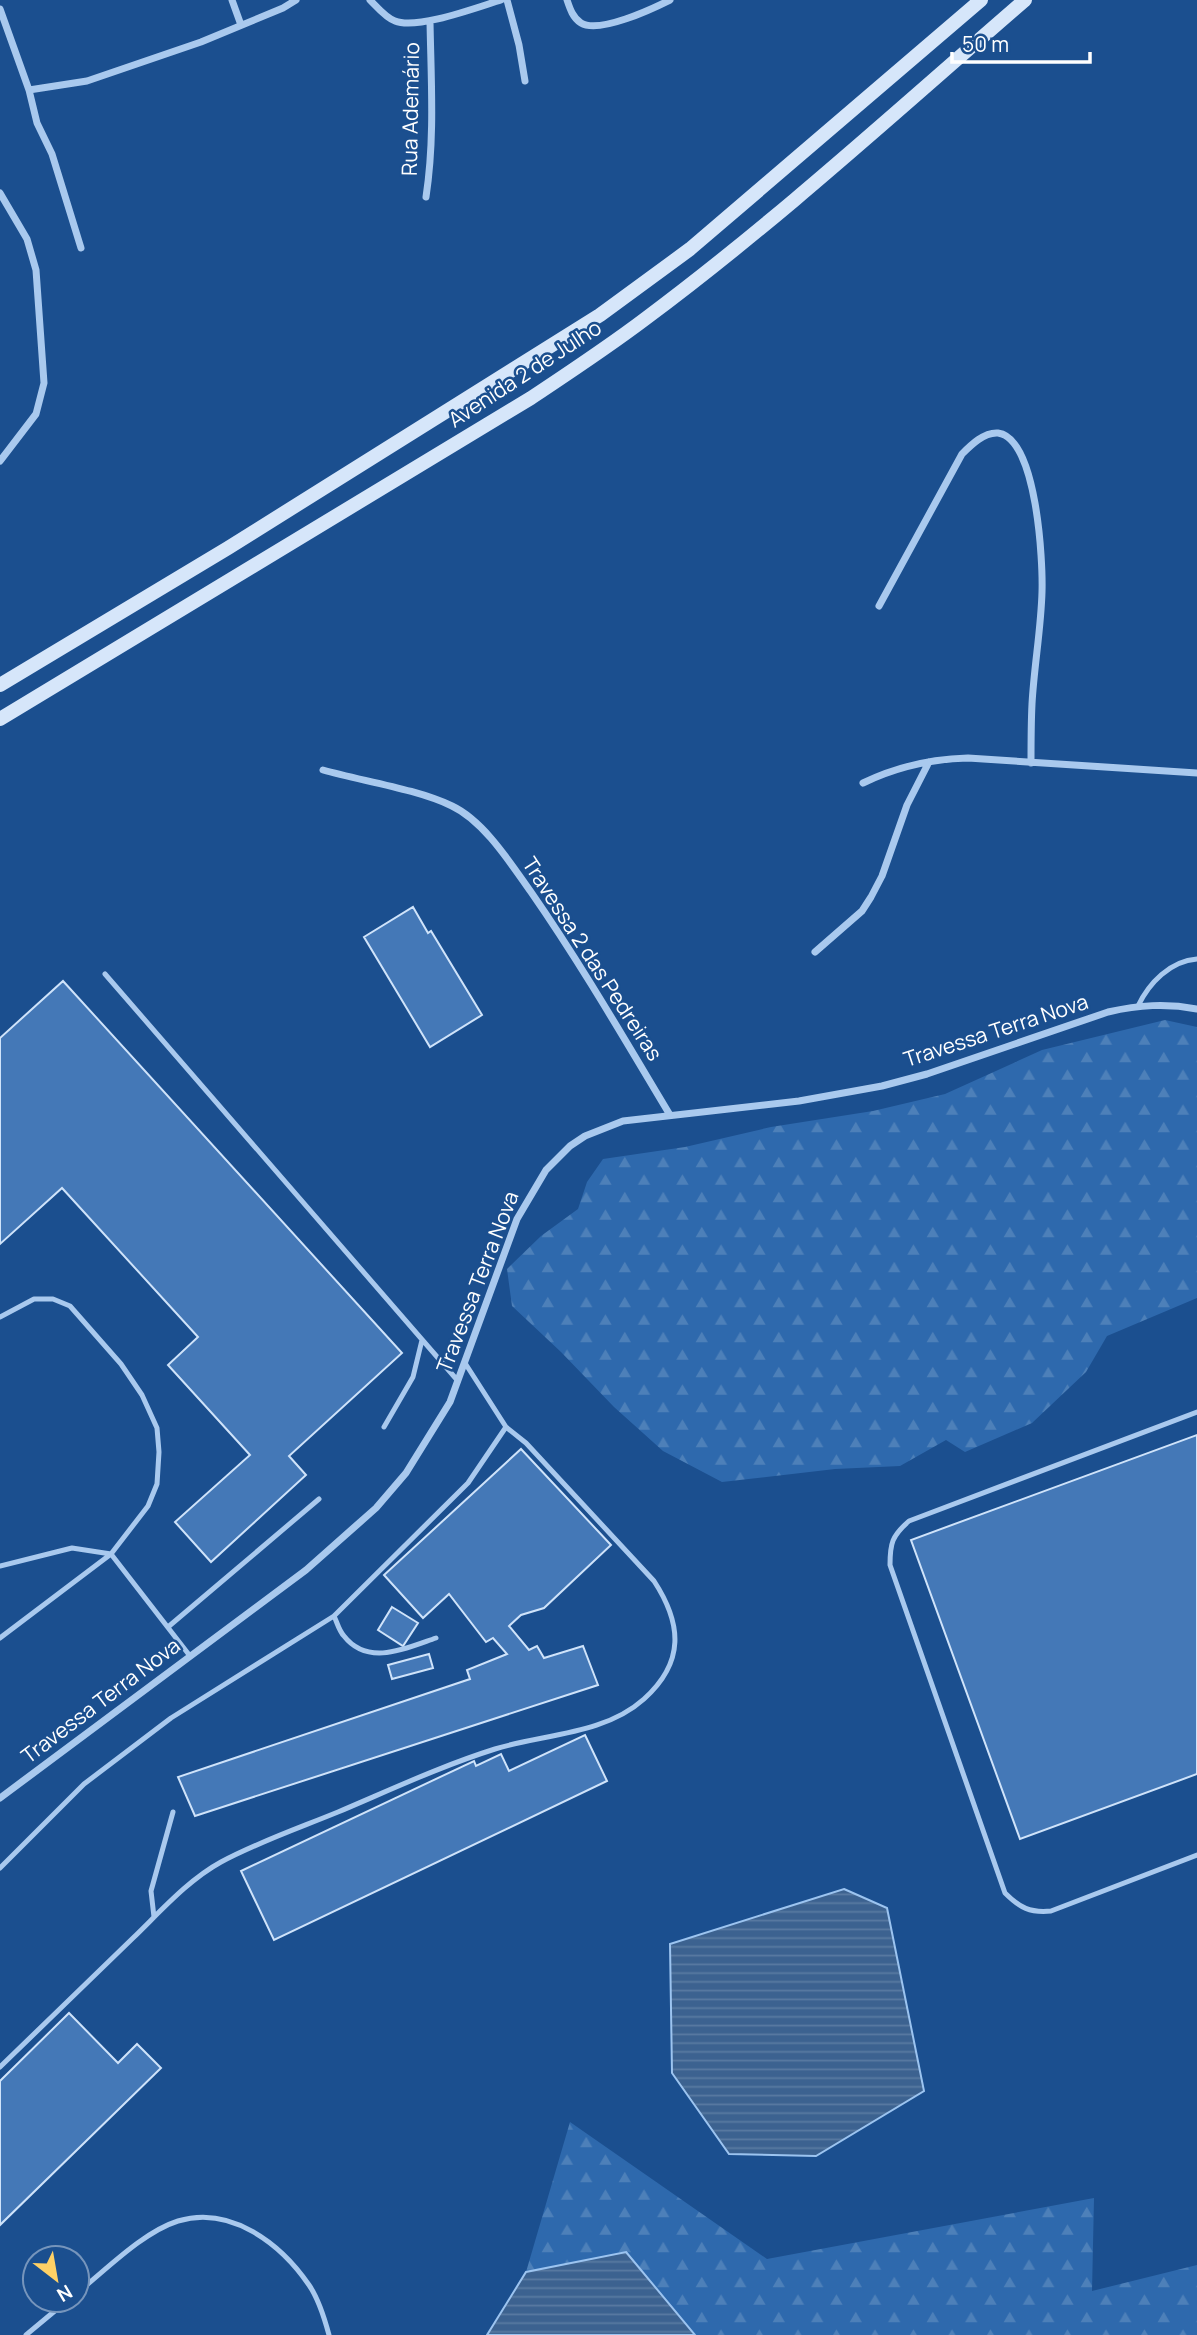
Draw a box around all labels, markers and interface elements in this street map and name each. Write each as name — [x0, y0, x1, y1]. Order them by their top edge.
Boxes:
scale bar — [952, 21, 1090, 65]
text: 50 m — [962, 30, 1009, 58]
street label: Rua Ademário — [395, 42, 425, 176]
street label: Avenida 2 de Julho — [442, 313, 606, 433]
street label: Travessa 2 das Pedreiras — [516, 851, 669, 1066]
street label: Travessa Terra Nova — [900, 987, 1091, 1073]
street label: Travessa Terra Nova — [430, 1187, 525, 1376]
street label: Travessa Terra Nova — [15, 1631, 186, 1769]
north arrow — [21, 2244, 91, 2314]
text: N — [52, 2279, 77, 2308]

